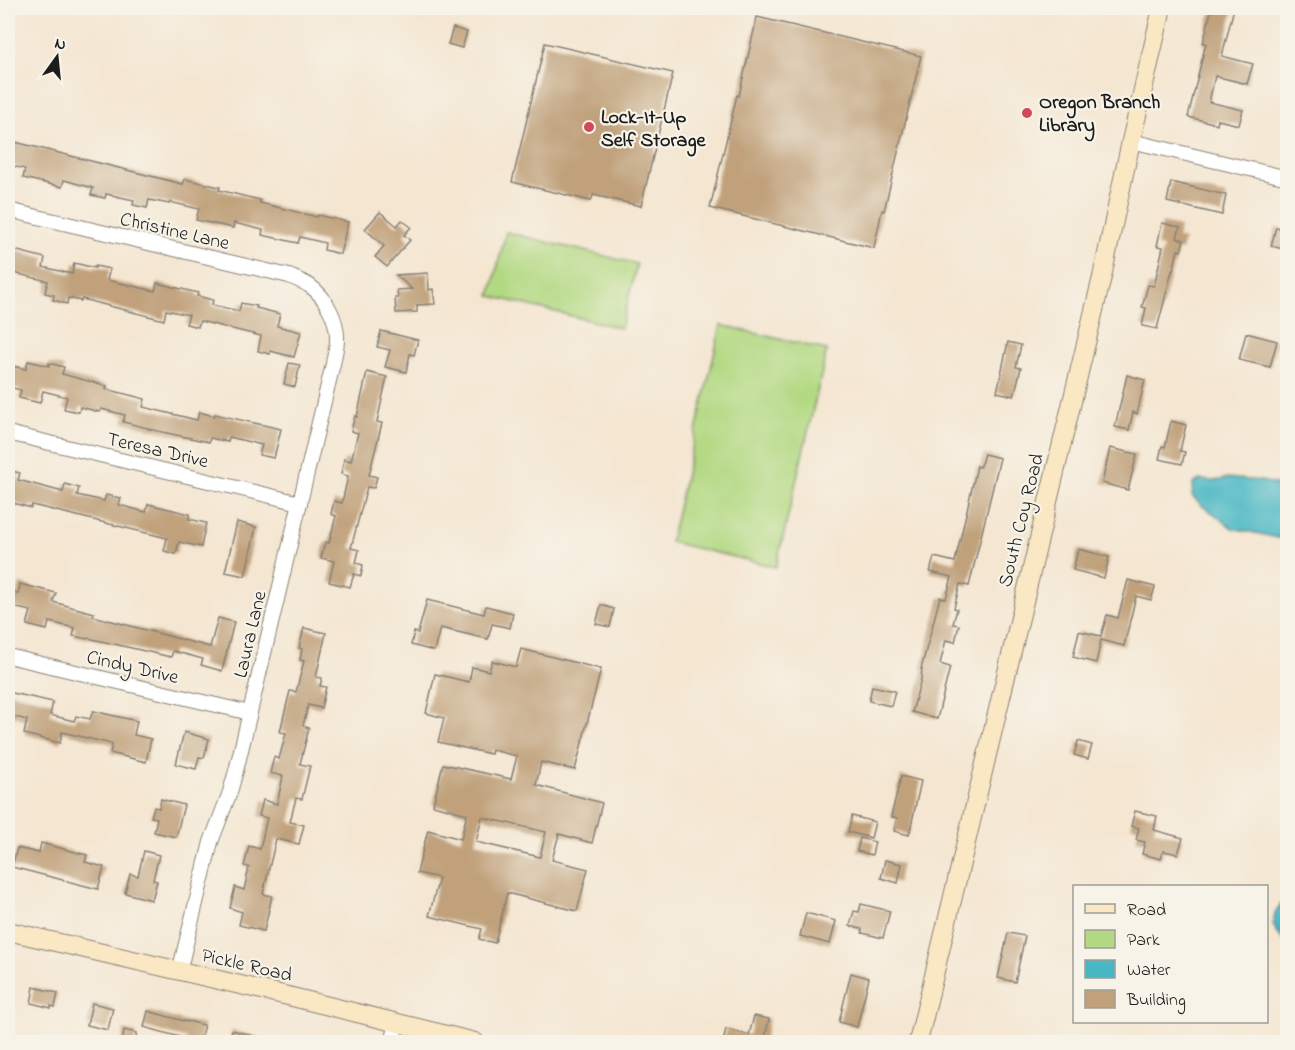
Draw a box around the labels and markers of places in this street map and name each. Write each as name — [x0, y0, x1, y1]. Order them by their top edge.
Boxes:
place label: Oregon Branch Library — [1039, 89, 1160, 142]
place label: Lock-It-Up Self Storage — [601, 104, 706, 157]
marker: Oregon Branch Library — [1020, 106, 1034, 120]
marker: Lock-It-Up Self Storage — [582, 120, 596, 134]

